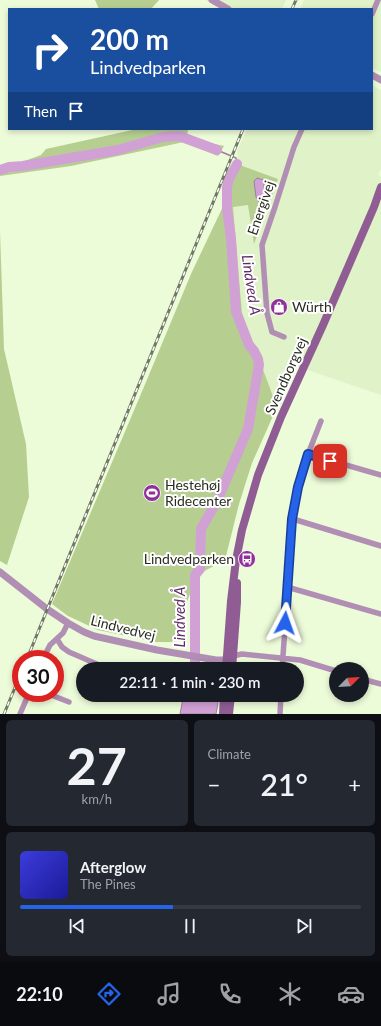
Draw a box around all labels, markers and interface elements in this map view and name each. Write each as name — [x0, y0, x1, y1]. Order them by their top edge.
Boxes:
text: 200 m — [90, 22, 169, 56]
icon: right — [24, 24, 76, 76]
text: Lindvedparken — [90, 56, 206, 78]
icon: arrive — [65, 100, 87, 122]
text: Then — [24, 102, 57, 120]
street label: Energivej — [243, 178, 278, 237]
water label: Lindved Å — [239, 253, 265, 316]
shop icon: Würth — [269, 297, 289, 317]
place label: Würth — [292, 298, 332, 315]
street label: Svendborgvej — [261, 334, 310, 417]
pin — [313, 444, 347, 478]
icon: arrive — [319, 450, 341, 472]
place label: Hestehøj Ridecenter — [165, 476, 231, 509]
sports icon: Hestehøj Ridecenter — [142, 483, 162, 503]
bus stop icon: Lindvedparken — [237, 549, 257, 569]
place label: Lindvedparken — [144, 550, 234, 567]
water label: Lindved Å — [170, 586, 188, 648]
position arrow — [264, 602, 306, 644]
street label: Lindvedvej — [89, 611, 157, 644]
speed limit sign: 30 — [12, 650, 64, 702]
north arrow — [329, 662, 369, 702]
map controls — [329, 662, 369, 702]
text: 22:11 · 1 min · 230 m — [120, 673, 260, 691]
text: 27 — [67, 734, 127, 796]
text: Climate — [208, 746, 251, 762]
text: 21° — [261, 766, 308, 802]
text: − — [208, 771, 220, 798]
text: + — [348, 771, 361, 798]
text: km/h — [82, 791, 112, 807]
text: Afterglow — [80, 858, 146, 876]
text: The Pines — [80, 876, 136, 892]
icon: previous — [66, 915, 88, 937]
icon: pause — [179, 915, 201, 937]
icon: next — [293, 915, 315, 937]
icon: directions — [95, 980, 123, 1008]
icon: music — [155, 980, 183, 1008]
icon: phone — [216, 980, 244, 1008]
icon: climate — [276, 980, 304, 1008]
icon: car — [337, 980, 365, 1008]
text: 22:10 — [16, 983, 63, 1005]

